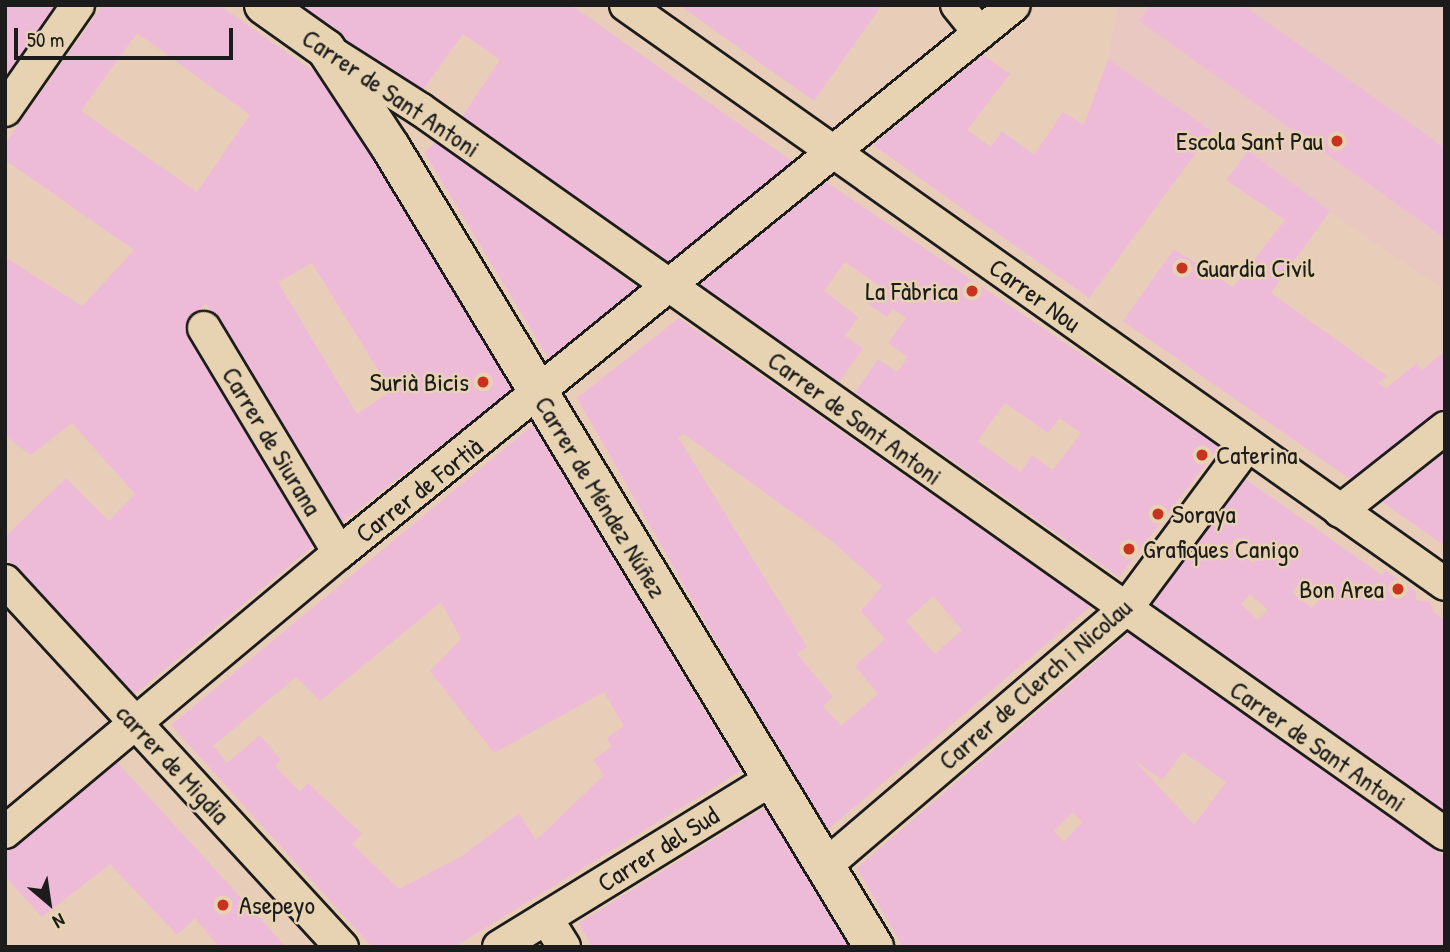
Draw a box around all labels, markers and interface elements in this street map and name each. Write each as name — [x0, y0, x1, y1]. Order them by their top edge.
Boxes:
scale bar — [18, 14, 236, 58]
street label: Carrer de Sant Antoni — [296, 22, 486, 164]
text: 50 m — [27, 25, 64, 54]
place label: Escola Sant Pau — [1176, 125, 1323, 157]
marker: Escola Sant Pau — [1329, 133, 1345, 149]
street label: Carrer Nou — [983, 251, 1087, 339]
place label: Guardia Civil — [1196, 252, 1314, 284]
marker: Guardia Civil — [1174, 260, 1190, 276]
place label: La Fàbrica — [865, 275, 958, 307]
marker: La Fàbrica — [964, 283, 980, 299]
street label: Carrer de Sant Antoni — [762, 344, 948, 492]
street label: Carrer de Siurana — [215, 361, 329, 521]
place label: Surià Bicis — [370, 366, 469, 398]
marker: Surià Bicis — [475, 374, 491, 390]
street label: Carrer de Méndez Núñez — [528, 390, 674, 604]
street label: Carrer de Fortià — [349, 431, 489, 549]
place label: Caterina — [1216, 439, 1298, 471]
marker: Caterina — [1194, 447, 1210, 463]
place label: Soraya — [1172, 498, 1236, 530]
marker: Soraya — [1150, 506, 1166, 522]
place label: Grafiques Canigo — [1143, 533, 1299, 565]
marker: Grafiques Canigo — [1121, 541, 1137, 557]
place label: Bon Area — [1299, 573, 1384, 605]
marker: Bon Area — [1390, 581, 1406, 597]
street label: Carrer de Clerch i Nicolau — [932, 592, 1138, 776]
street label: Carrer de Sant Antoni — [1224, 674, 1412, 818]
street label: carrer de Migdia — [110, 698, 236, 830]
street label: Carrer del Sud — [592, 800, 724, 898]
north arrow — [14, 868, 84, 938]
place label: Asepeyo — [239, 889, 315, 921]
marker: Asepeyo — [213, 895, 233, 915]
text: N — [48, 908, 70, 935]

